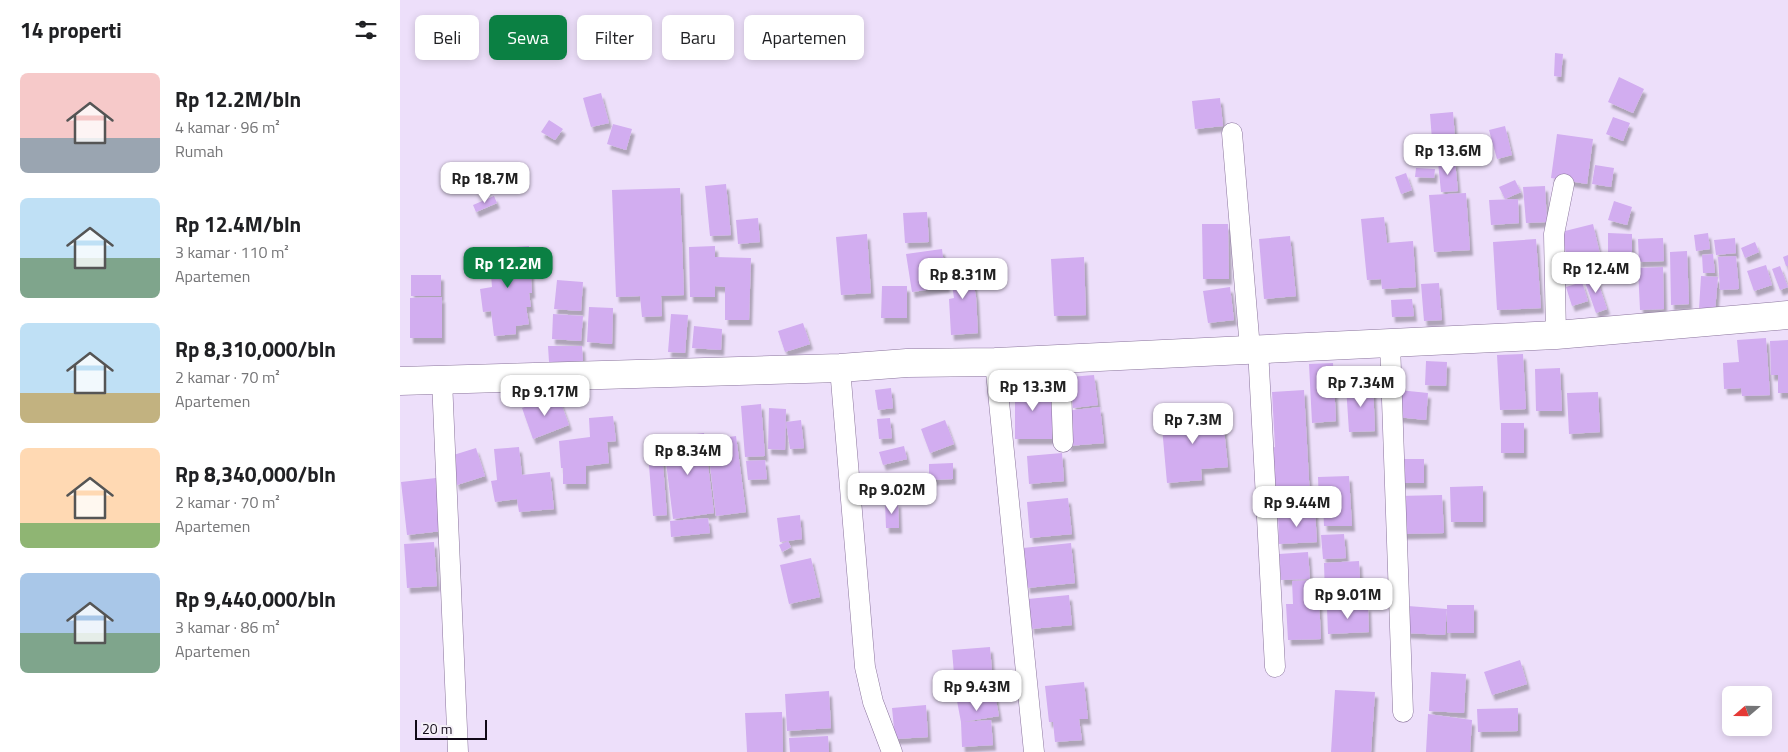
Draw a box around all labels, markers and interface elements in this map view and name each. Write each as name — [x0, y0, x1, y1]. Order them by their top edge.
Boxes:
text: 14 properti — [20, 14, 122, 46]
chip: Beli — [415, 15, 479, 60]
chip: Sewa — [489, 15, 567, 60]
chip: Filter — [577, 15, 652, 60]
chip: Baru — [662, 15, 734, 60]
chip: Apartemen — [744, 15, 864, 60]
icon: filters — [352, 16, 380, 44]
text: Rp 12.2M/bln — [175, 83, 301, 115]
icon: home — [60, 93, 120, 153]
text: 4 kamar · 96 m² — [175, 115, 280, 139]
pin: Rp 13.6M — [1396, 134, 1500, 176]
text: Rp 13.6M — [1415, 138, 1481, 162]
text: Rumah — [175, 139, 223, 163]
pin: Rp 18.7M — [433, 162, 537, 204]
text: Rp 18.7M — [452, 166, 518, 190]
text: Rp 12.4M/bln — [175, 208, 301, 240]
icon: home — [60, 218, 120, 278]
text: 3 kamar · 110 m² — [175, 240, 289, 264]
pin: Rp 12.2M — [456, 246, 560, 289]
text: Rp 12.2M — [475, 251, 541, 275]
pin: Rp 12.4M — [1544, 252, 1648, 294]
text: Rp 12.4M — [1563, 256, 1629, 280]
pin: Rp 8.31M — [911, 258, 1015, 300]
text: Rp 8.31M — [930, 262, 996, 286]
text: Apartemen — [175, 264, 250, 288]
text: Rp 8,310,000/bln — [175, 333, 336, 365]
icon: home — [60, 343, 120, 403]
text: 2 kamar · 70 m² — [175, 365, 280, 389]
pin: Rp 7.34M — [1309, 366, 1413, 408]
pin: Rp 13.3M — [981, 370, 1085, 412]
text: Rp 7.34M — [1328, 370, 1394, 394]
pin: Rp 9.17M — [493, 374, 597, 417]
text: Rp 13.3M — [1000, 374, 1066, 398]
text: Rp 9.17M — [512, 379, 578, 403]
text: Apartemen — [175, 389, 250, 413]
pin: Rp 7.3M — [1147, 402, 1239, 445]
text: Rp 7.3M — [1164, 407, 1222, 431]
pin: Rp 8.34M — [636, 434, 740, 476]
text: Rp 8.34M — [655, 438, 721, 462]
text: Rp 8,340,000/bln — [175, 458, 336, 490]
icon: home — [60, 468, 120, 528]
pin: Rp 9.02M — [840, 472, 944, 515]
text: Rp 9.02M — [859, 477, 925, 501]
pin: Rp 9.44M — [1245, 486, 1349, 528]
text: 2 kamar · 70 m² — [175, 490, 280, 514]
text: Rp 9.44M — [1264, 490, 1330, 514]
text: Apartemen — [175, 514, 250, 538]
pin: Rp 9.01M — [1296, 578, 1400, 620]
text: Rp 9.01M — [1315, 582, 1381, 606]
text: Rp 9,440,000/bln — [175, 583, 336, 615]
icon: home — [60, 593, 120, 653]
text: 3 kamar · 86 m² — [175, 615, 280, 639]
text: Apartemen — [175, 639, 250, 663]
pin: Rp 9.43M — [925, 670, 1029, 712]
text: Rp 9.43M — [944, 674, 1010, 698]
north arrow — [1722, 686, 1772, 736]
map controls — [1722, 686, 1772, 736]
scale bar — [415, 717, 488, 740]
text: 20 m — [422, 718, 452, 739]

